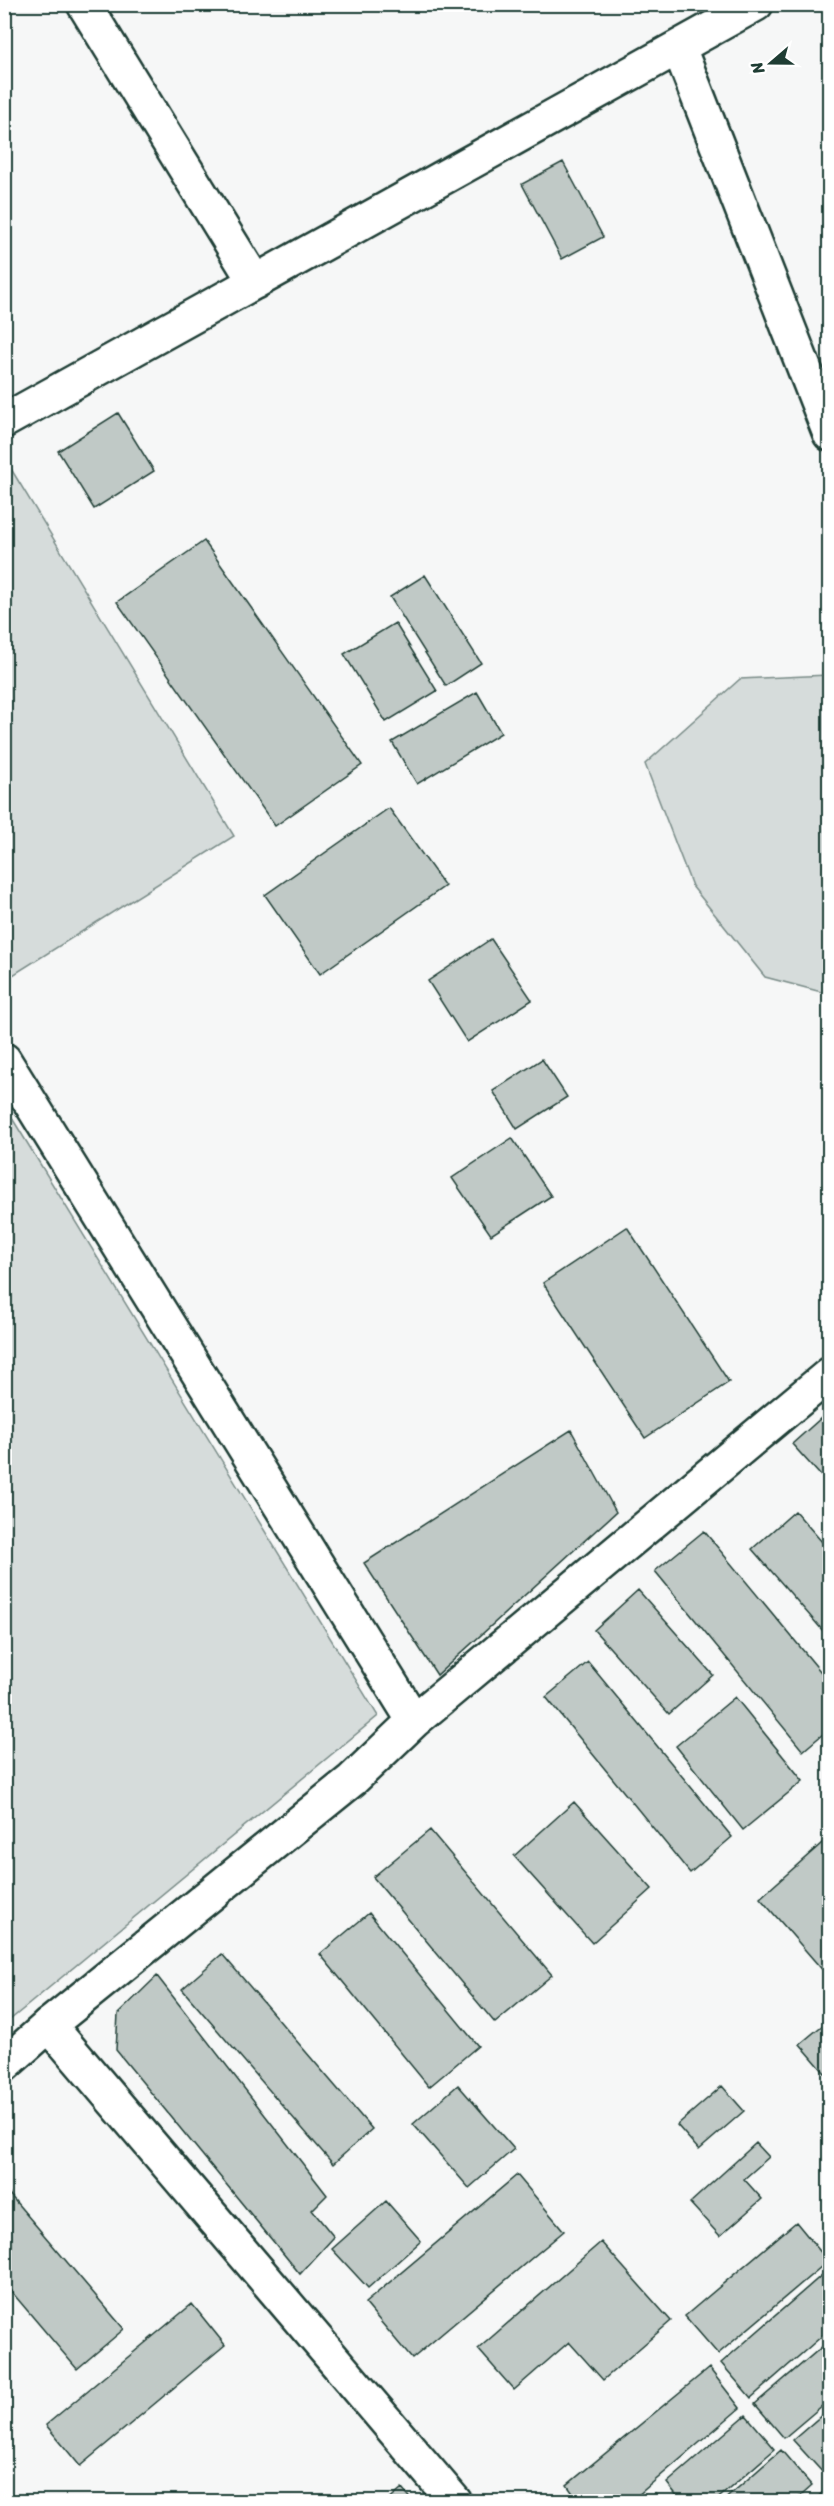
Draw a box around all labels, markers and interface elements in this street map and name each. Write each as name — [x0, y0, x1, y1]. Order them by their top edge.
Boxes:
north arrow — [741, 33, 801, 93]
text: N — [742, 57, 773, 79]

